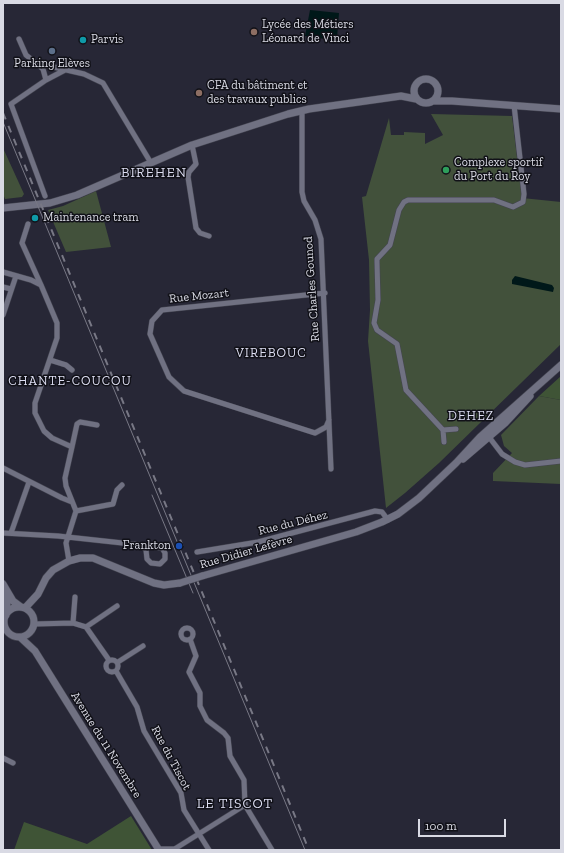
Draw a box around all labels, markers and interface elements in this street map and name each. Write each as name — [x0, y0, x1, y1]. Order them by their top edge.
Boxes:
place label: Lycée des Métiers Léonard de Vinci — [262, 18, 353, 46]
marker: Lycée des Métiers Léonard de Vinci — [249, 27, 259, 37]
place label: Parvis — [91, 33, 123, 47]
marker: Parvis — [78, 35, 88, 45]
marker: Parking Elèves — [47, 46, 57, 56]
place label: Parking Elèves — [14, 57, 90, 71]
place label: CFA du bâtiment et des travaux publics — [207, 79, 308, 107]
marker: CFA du bâtiment et des travaux publics — [194, 88, 204, 98]
place label: Complexe sportif du Port du Roy — [454, 156, 543, 184]
district label: BIREHEN — [121, 165, 187, 181]
marker: Complexe sportif du Port du Roy — [441, 165, 451, 175]
place label: Maintenance tram — [43, 211, 139, 225]
marker: Maintenance tram — [30, 213, 40, 223]
street label: Rue Charles Gounod — [301, 236, 323, 342]
street label: Rue Mozart — [169, 286, 229, 306]
district label: VIREBOUC — [235, 345, 307, 361]
district label: CHANTE-COUCOU — [8, 373, 132, 389]
district label: DEHEZ — [448, 408, 494, 424]
street label: Rue du Déhez — [257, 507, 329, 539]
street label: Rue Didier Lefèvre — [198, 532, 294, 572]
place label: Frankton — [123, 539, 171, 553]
marker: Frankton — [174, 541, 184, 551]
street label: Avenue du 11 Novembre — [67, 689, 145, 801]
street label: Rue du Tiscot — [148, 723, 194, 793]
district label: LE TISCOT — [197, 796, 273, 812]
scale bar — [420, 811, 508, 837]
text: 100 m — [425, 819, 457, 833]

